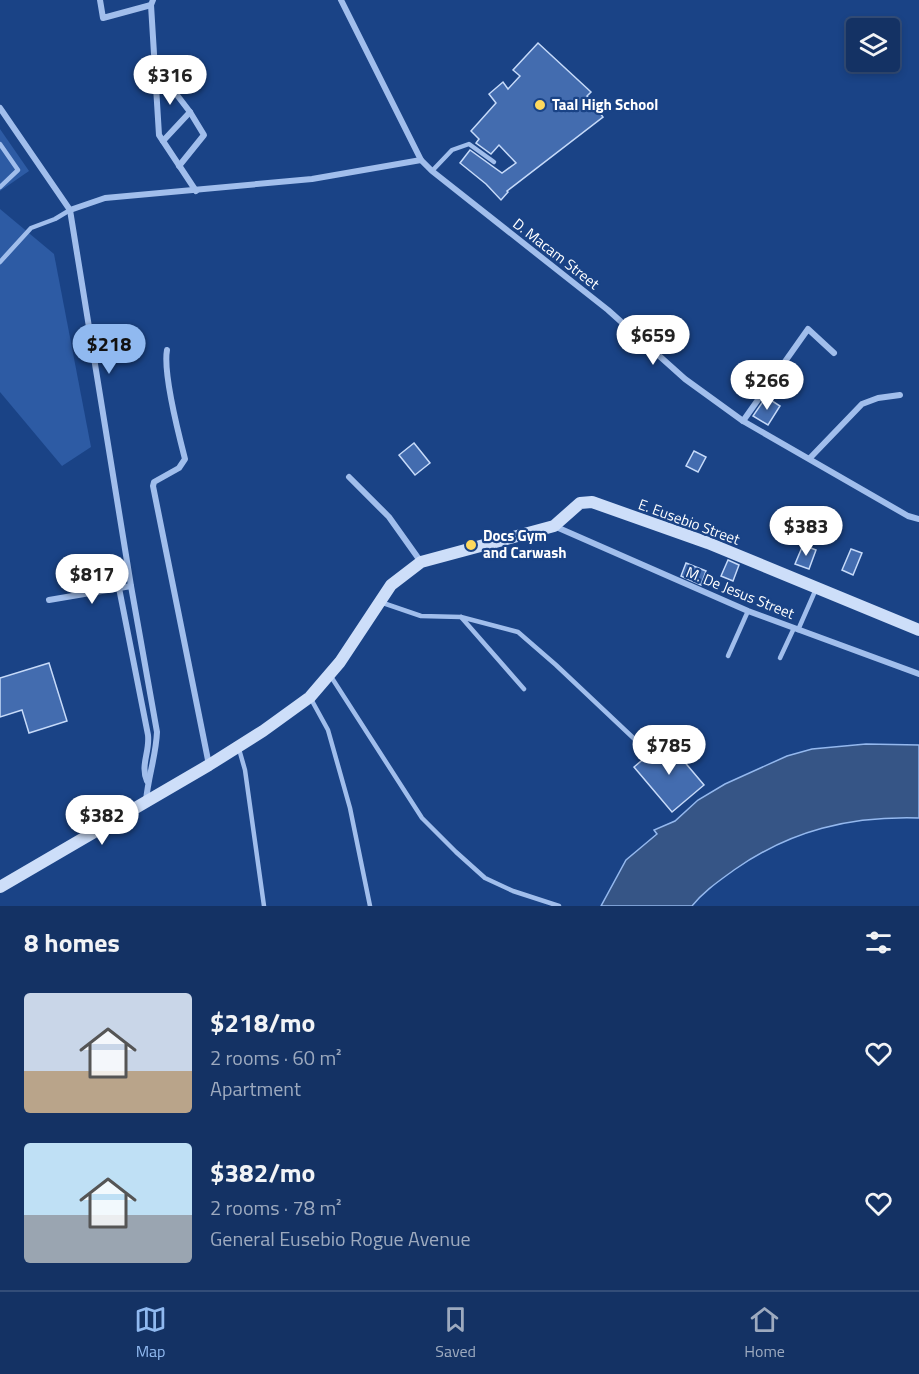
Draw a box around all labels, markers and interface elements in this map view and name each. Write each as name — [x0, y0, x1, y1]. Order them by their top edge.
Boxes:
map controls — [846, 18, 900, 72]
button: layers — [846, 18, 900, 72]
pin: $316 — [134, 55, 206, 106]
text: $316 — [148, 59, 192, 90]
place label: Taal High School — [552, 93, 658, 116]
marker: Taal High School — [533, 98, 547, 112]
street label: D. Macam Street — [508, 212, 605, 295]
pin: $659 — [617, 315, 689, 366]
text: $659 — [631, 319, 675, 350]
pin: $218 — [73, 324, 145, 375]
text: $218 — [87, 328, 131, 359]
pin: $266 — [731, 360, 803, 411]
text: $266 — [745, 364, 789, 395]
street label: E. Eusebio Street — [635, 492, 744, 551]
pin: $383 — [770, 506, 842, 557]
text: $383 — [784, 510, 828, 541]
place label: Docs Gym and Carwash — [483, 524, 567, 564]
marker: Docs Gym and Carwash — [464, 538, 478, 552]
pin: $817 — [56, 554, 128, 605]
text: $817 — [70, 558, 114, 589]
street label: M. De Jesus Street — [682, 560, 799, 625]
pin: $785 — [633, 725, 705, 776]
text: $785 — [647, 729, 691, 760]
pin: $382 — [66, 795, 138, 846]
text: $382 — [80, 799, 124, 830]
text: 8 homes — [24, 923, 120, 962]
icon: filters — [862, 926, 895, 959]
text: $218/mo — [210, 1003, 315, 1042]
icon: home — [72, 1017, 144, 1089]
icon: heart — [862, 1037, 895, 1070]
text: 2 rooms · 60 m² — [210, 1042, 342, 1073]
text: Apartment — [210, 1073, 301, 1104]
text: $382/mo — [210, 1153, 315, 1192]
icon: home — [72, 1167, 144, 1239]
icon: heart — [862, 1187, 895, 1220]
text: 2 rooms · 78 m² — [210, 1192, 342, 1223]
text: General Eusebio Rogue Avenue — [210, 1223, 471, 1254]
tab: Map — [134, 1303, 167, 1363]
tab: Saved — [435, 1303, 476, 1363]
tab: Home — [744, 1303, 785, 1363]

